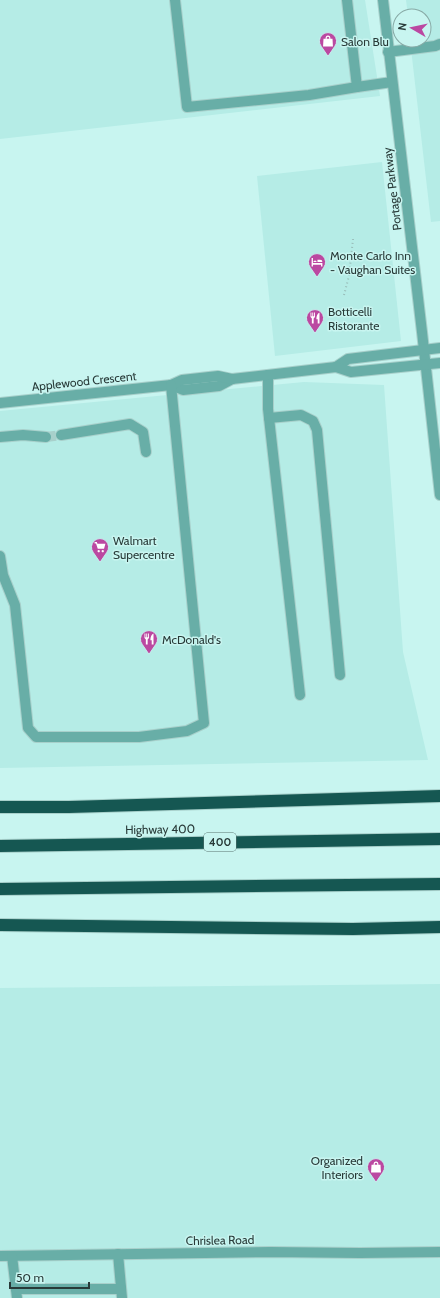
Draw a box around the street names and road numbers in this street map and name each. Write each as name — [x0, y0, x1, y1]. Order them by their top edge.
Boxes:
street label: Portage Parkway — [379, 147, 405, 231]
street label: Applewood Crescent — [31, 368, 137, 394]
street label: Highway 400 — [125, 821, 195, 837]
road number: 400 — [204, 833, 236, 851]
street label: Chrislea Road — [186, 1232, 254, 1248]

